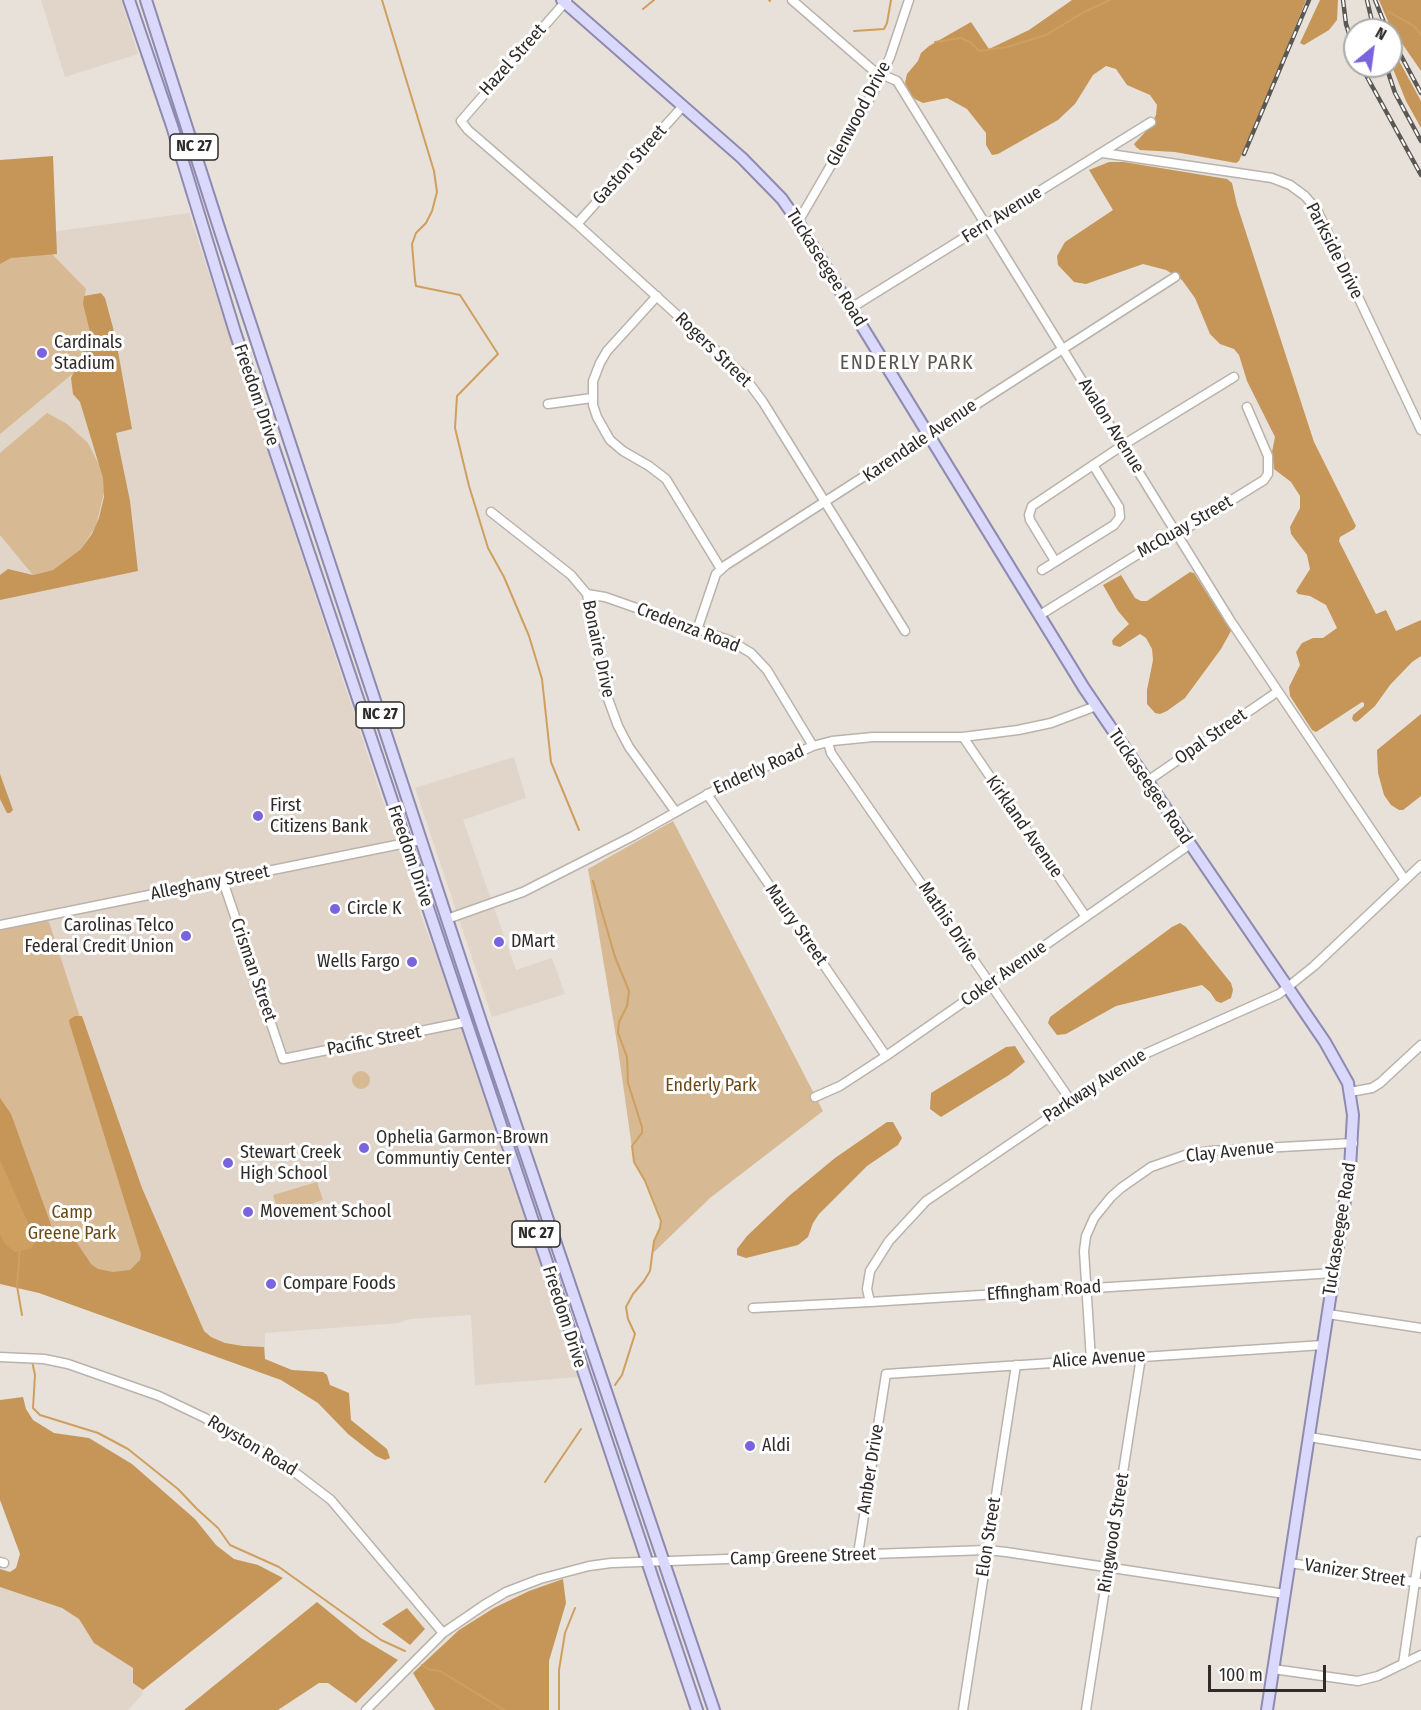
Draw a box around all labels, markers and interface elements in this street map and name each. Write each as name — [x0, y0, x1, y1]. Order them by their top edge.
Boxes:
north arrow — [1343, 18, 1403, 78]
street label: Hazel Street — [475, 20, 551, 100]
text: N — [1372, 23, 1390, 44]
street label: Glenwood Drive — [822, 58, 896, 170]
street label: Gaston Street — [589, 121, 671, 209]
road number: NC 27 — [170, 134, 218, 160]
street label: Fern Avenue — [958, 182, 1046, 248]
street label: Parkside Drive — [1301, 199, 1367, 303]
street label: Tuckaseegee Road — [781, 205, 871, 331]
street label: Rogers Street — [670, 308, 756, 392]
place label: Cardinals Stadium — [54, 332, 122, 374]
street label: Freedom Drive — [229, 341, 283, 449]
marker: Cardinals Stadium — [35, 346, 49, 360]
district label: ENDERLY PARK — [840, 351, 974, 375]
street label: Avalon Avenue — [1073, 375, 1149, 477]
street label: Karendale Avenue — [859, 395, 981, 487]
street label: McQuay Street — [1134, 491, 1236, 563]
street label: Bonaire Drive — [577, 598, 619, 700]
street label: Credenza Road — [633, 598, 743, 658]
road number: NC 27 — [356, 702, 404, 728]
street label: Opal Street — [1171, 704, 1251, 770]
street label: Tuckaseegee Road — [1103, 725, 1197, 849]
street label: Enderly Road — [710, 740, 808, 800]
street label: Kirkland Avenue — [981, 772, 1067, 882]
place label: First Citizens Bank — [270, 795, 368, 838]
street label: Freedom Drive — [383, 802, 437, 910]
marker: First Citizens Bank — [251, 809, 265, 823]
street label: Alleghany Street — [149, 861, 271, 905]
street label: Mathis Drive — [913, 878, 983, 966]
street label: Maury Street — [760, 880, 832, 970]
place label: Circle K — [347, 898, 401, 920]
marker: Circle K — [328, 902, 342, 916]
place label: Carolinas Telco Federal Credit Union — [25, 915, 174, 958]
street label: Crisman Street — [225, 915, 281, 1025]
marker: Carolinas Telco Federal Credit Union — [179, 929, 193, 943]
place label: DMart — [511, 931, 555, 953]
marker: DMart — [492, 935, 506, 949]
street label: Coker Avenue — [957, 936, 1051, 1012]
place label: Wells Fargo — [317, 951, 400, 973]
marker: Wells Fargo — [405, 955, 419, 969]
street label: Pacific Street — [325, 1021, 423, 1061]
street label: Parkway Avenue — [1039, 1045, 1151, 1127]
park label: Enderly Park — [665, 1075, 757, 1097]
place label: Ophelia Garmon-Brown Communtiy Center — [376, 1127, 549, 1170]
street label: Clay Avenue — [1185, 1137, 1275, 1167]
marker: Ophelia Garmon-Brown Communtiy Center — [357, 1141, 371, 1155]
place label: Stewart Creek High School — [240, 1142, 341, 1184]
marker: Stewart Creek High School — [221, 1156, 235, 1170]
street label: Tuckaseegee Road — [1319, 1161, 1361, 1297]
place label: Movement School — [260, 1201, 391, 1223]
park label: Camp Greene Park — [28, 1202, 116, 1244]
marker: Movement School — [241, 1205, 255, 1219]
road number: NC 27 — [512, 1221, 560, 1247]
street label: Freedom Drive — [537, 1263, 591, 1371]
place label: Compare Foods — [283, 1273, 396, 1295]
street label: Effingham Road — [986, 1276, 1102, 1306]
marker: Compare Foods — [264, 1277, 278, 1291]
street label: Alice Avenue — [1052, 1345, 1146, 1373]
street label: Royston Road — [203, 1411, 301, 1481]
street label: Amber Drive — [853, 1423, 889, 1515]
place label: Aldi — [762, 1435, 790, 1457]
marker: Aldi — [743, 1439, 757, 1453]
street label: Ringwood Street — [1094, 1471, 1134, 1595]
street label: Elon Street — [972, 1496, 1006, 1578]
street label: Camp Greene Street — [730, 1544, 876, 1570]
street label: Vanizer Street — [1303, 1554, 1407, 1592]
scale bar — [1211, 1653, 1330, 1691]
text: 100 m — [1219, 1664, 1263, 1686]

